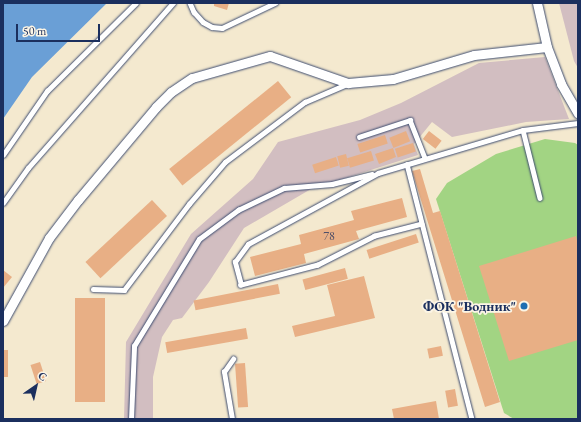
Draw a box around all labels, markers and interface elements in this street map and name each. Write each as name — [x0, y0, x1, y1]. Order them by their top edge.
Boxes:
scale bar — [18, 16, 102, 42]
text: 50 m — [23, 23, 46, 39]
house number: 78 — [323, 230, 335, 244]
place label: ФОК "Водник" — [423, 298, 516, 314]
marker: ФОК "Водник" — [519, 301, 529, 311]
north arrow — [16, 366, 56, 406]
text: С — [36, 368, 50, 384]

